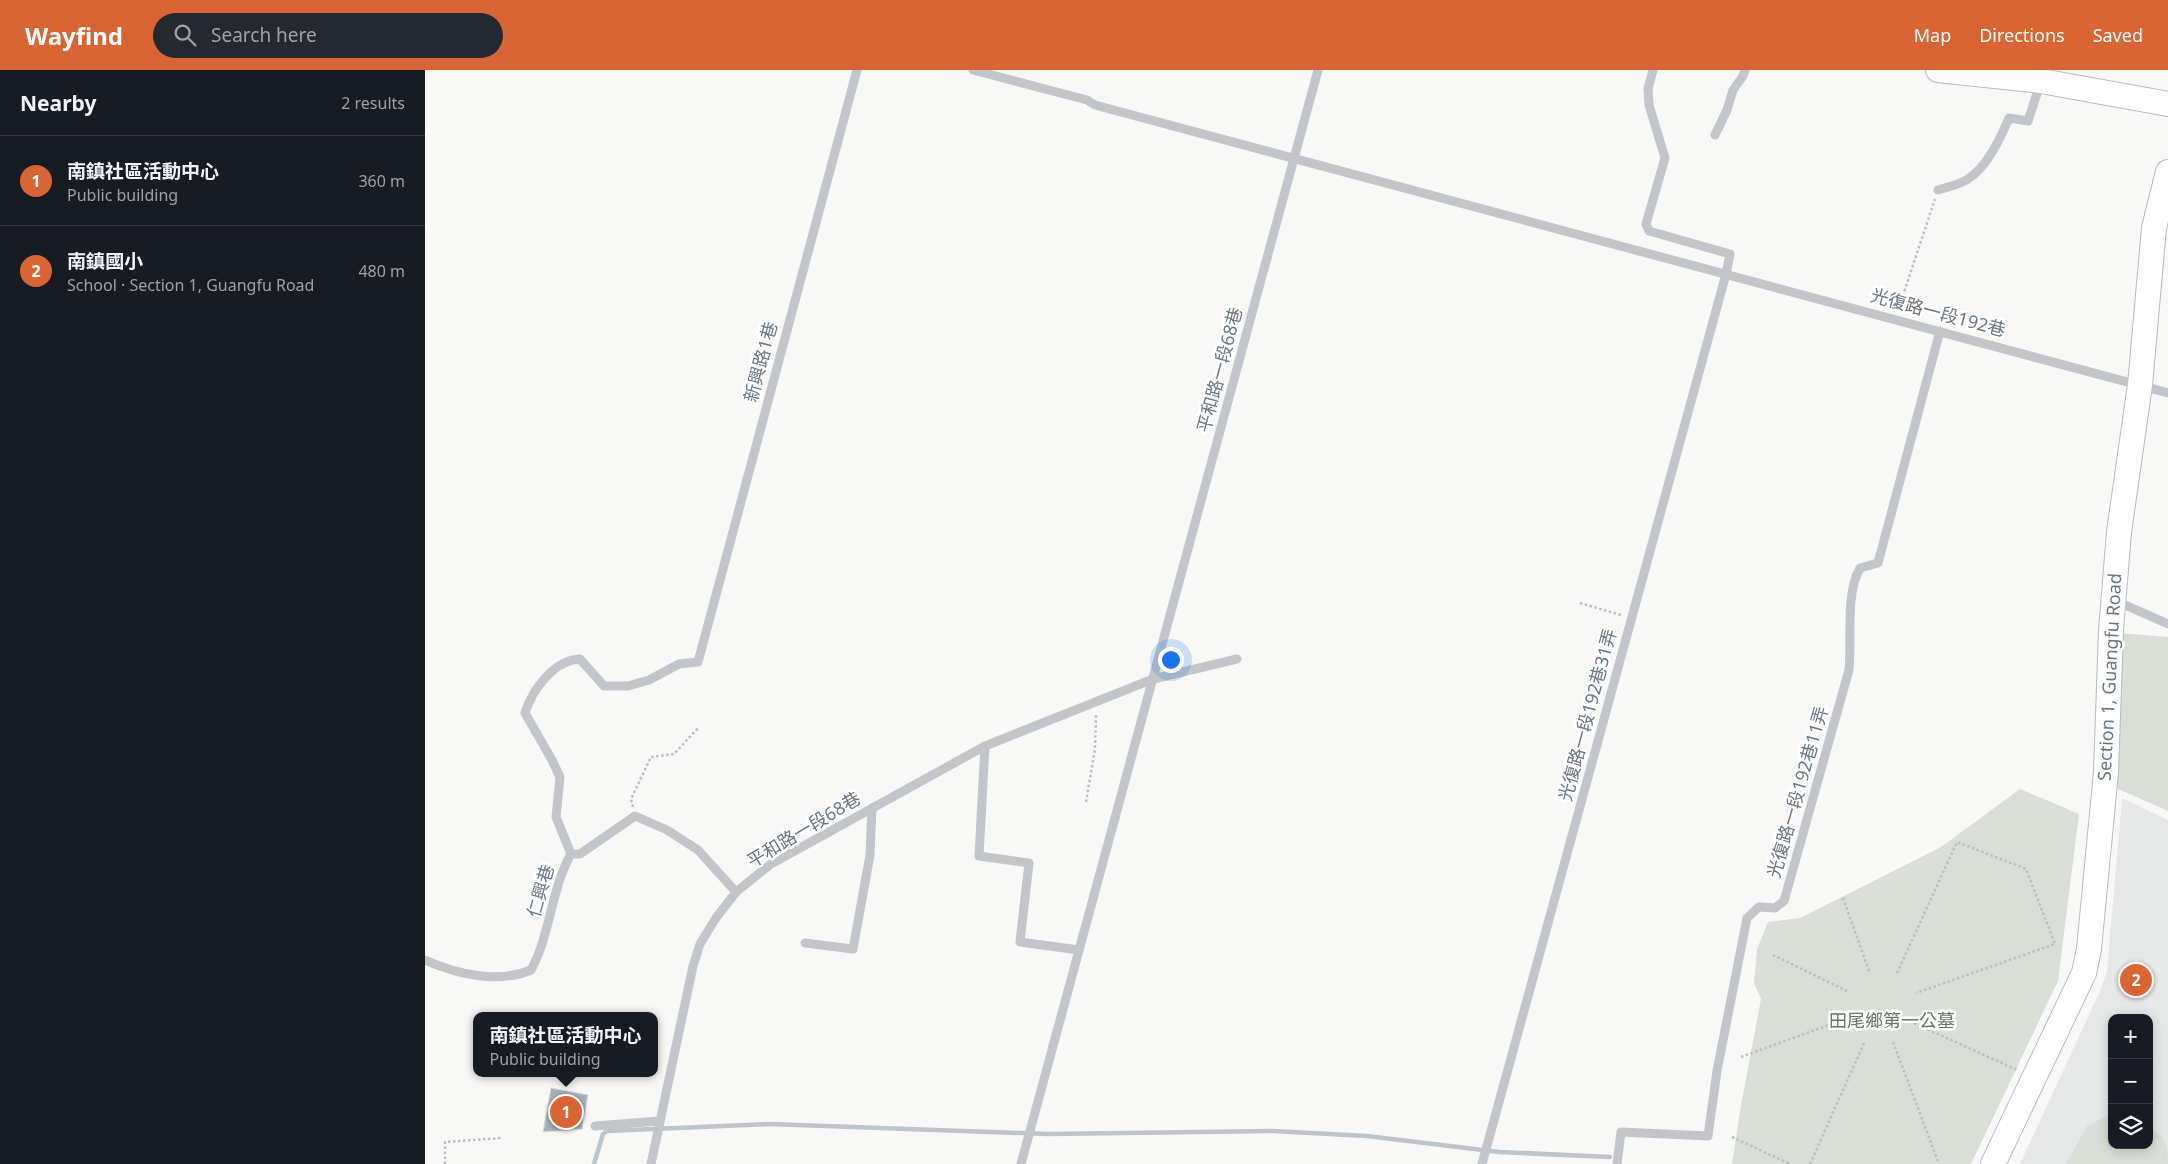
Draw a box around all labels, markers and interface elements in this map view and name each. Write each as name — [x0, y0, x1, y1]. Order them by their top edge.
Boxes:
search box — [153, 13, 503, 58]
text: Wayfind — [25, 19, 123, 52]
icon: search — [171, 21, 199, 49]
text: Search here — [211, 22, 317, 48]
text: Map — [1914, 23, 1951, 47]
text: Directions — [1979, 23, 2065, 47]
text: Saved — [2093, 23, 2143, 47]
text: Nearby — [20, 89, 96, 117]
text: 2 results — [341, 92, 405, 114]
text: 南鎮社區活動中心 — [67, 158, 219, 184]
text: 1 — [31, 170, 41, 192]
text: 360 m — [358, 170, 405, 192]
text: Public building — [67, 184, 178, 206]
text: 南鎮國小 — [67, 248, 143, 274]
text: 2 — [31, 260, 41, 282]
text: 480 m — [358, 260, 405, 282]
text: School · Section 1, Guangfu Road — [67, 274, 314, 296]
street label: 光復路一段192巷 — [1868, 282, 2008, 342]
street label: 平和路一段68巷 — [1191, 305, 1247, 435]
street label: 新興路1巷 — [738, 319, 782, 405]
street label: Section 1, Guangfu Road — [2092, 572, 2126, 781]
street label: 光復路一段192巷31弄 — [1552, 626, 1622, 804]
your location — [1158, 647, 1184, 673]
street label: 光復路一段192巷11弄 — [1761, 703, 1833, 880]
street label: 平和路一段68巷 — [742, 786, 865, 873]
street label: 仁興巷 — [521, 861, 559, 920]
pin: 2 — [2120, 961, 2152, 999]
park label: 田尾鄉第一公墓 — [1829, 1008, 1955, 1032]
popup — [473, 1012, 658, 1077]
map controls — [2108, 1014, 2153, 1149]
button: + — [2108, 1014, 2153, 1059]
text: 南鎮社區活動中心 — [489, 1022, 642, 1048]
text: Public building — [489, 1048, 601, 1070]
button: − — [2108, 1059, 2153, 1104]
pin: 1 — [550, 1093, 582, 1131]
button: layers — [2108, 1104, 2153, 1149]

